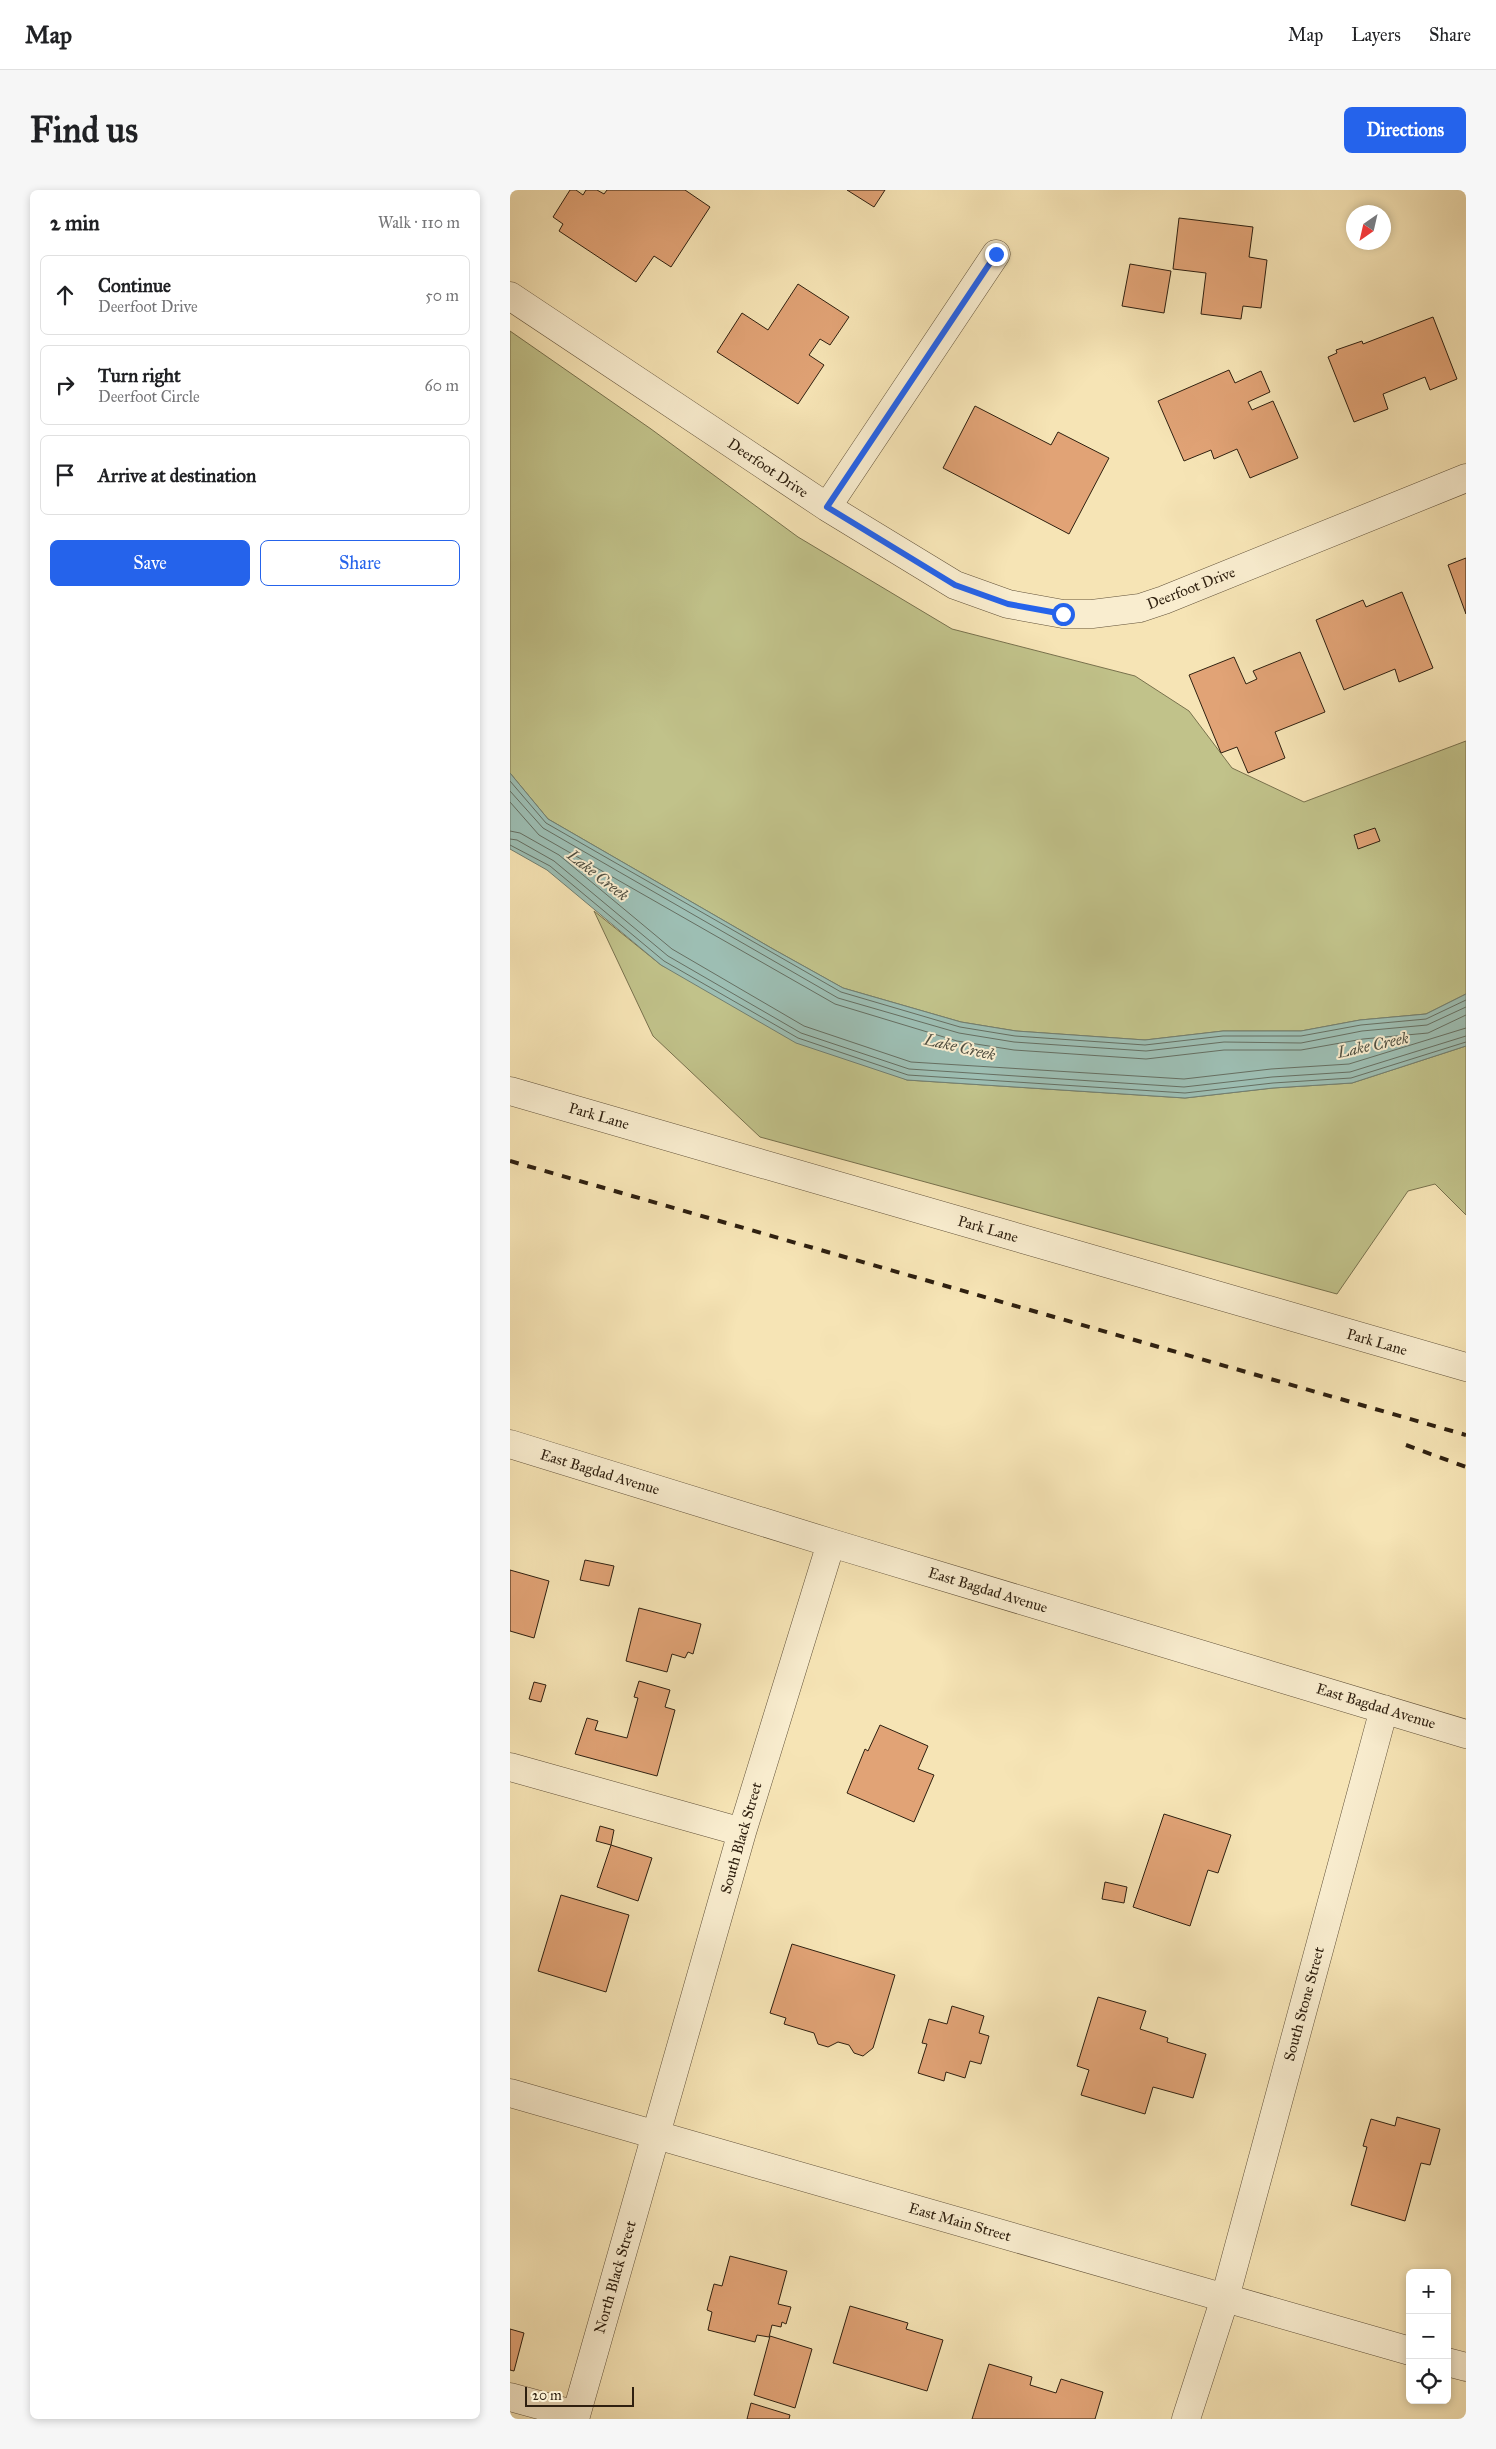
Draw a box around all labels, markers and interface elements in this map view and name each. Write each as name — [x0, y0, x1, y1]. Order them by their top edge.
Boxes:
text: Map — [25, 20, 72, 50]
text: Map — [1288, 24, 1323, 46]
text: Layers — [1351, 24, 1401, 46]
text: Share — [1429, 24, 1471, 46]
button: Directions — [1344, 107, 1466, 153]
text: Find us — [30, 109, 138, 152]
north arrow — [1346, 205, 1391, 250]
text: 2 min — [50, 210, 100, 236]
text: Walk · 110 m — [378, 213, 460, 232]
route end — [985, 243, 1008, 266]
text: Continue — [98, 274, 171, 297]
icon: ahead — [51, 281, 79, 309]
text: 50 m — [425, 286, 459, 305]
text: Deerfoot Drive — [98, 297, 198, 316]
text: Turn right — [98, 364, 181, 387]
icon: right — [51, 371, 79, 399]
text: 60 m — [425, 376, 459, 395]
text: Deerfoot Circle — [98, 387, 200, 406]
street label: Deerfoot Drive — [724, 434, 812, 502]
icon: arrive — [51, 461, 79, 489]
text: Arrive at destination — [98, 464, 256, 487]
button: Save — [50, 540, 250, 586]
button: Share — [260, 540, 460, 586]
street label: Deerfoot Drive — [1144, 563, 1238, 613]
route start — [1052, 603, 1075, 626]
water label: Lake Creek — [563, 845, 632, 905]
water label: Lake Creek — [1335, 1028, 1410, 1062]
water label: Lake Creek — [922, 1029, 997, 1064]
street label: Park Lane — [567, 1099, 631, 1133]
street label: Park Lane — [956, 1212, 1020, 1246]
street label: Park Lane — [1345, 1325, 1409, 1359]
street label: East Bagdad Avenue — [538, 1445, 662, 1499]
street label: East Bagdad Avenue — [926, 1563, 1050, 1617]
street label: East Bagdad Avenue — [1314, 1679, 1438, 1733]
street label: South Black Street — [716, 1779, 766, 1896]
street label: South Stone Street — [1280, 1944, 1328, 2063]
street label: East Main Street — [907, 2199, 1014, 2245]
street label: North Black Street — [590, 2218, 640, 2336]
map controls — [1406, 2269, 1451, 2404]
button: + — [1406, 2269, 1451, 2314]
button: − — [1406, 2314, 1451, 2359]
button: locate — [1406, 2359, 1451, 2404]
scale bar — [525, 2384, 634, 2407]
text: 20 m — [532, 2387, 562, 2404]

